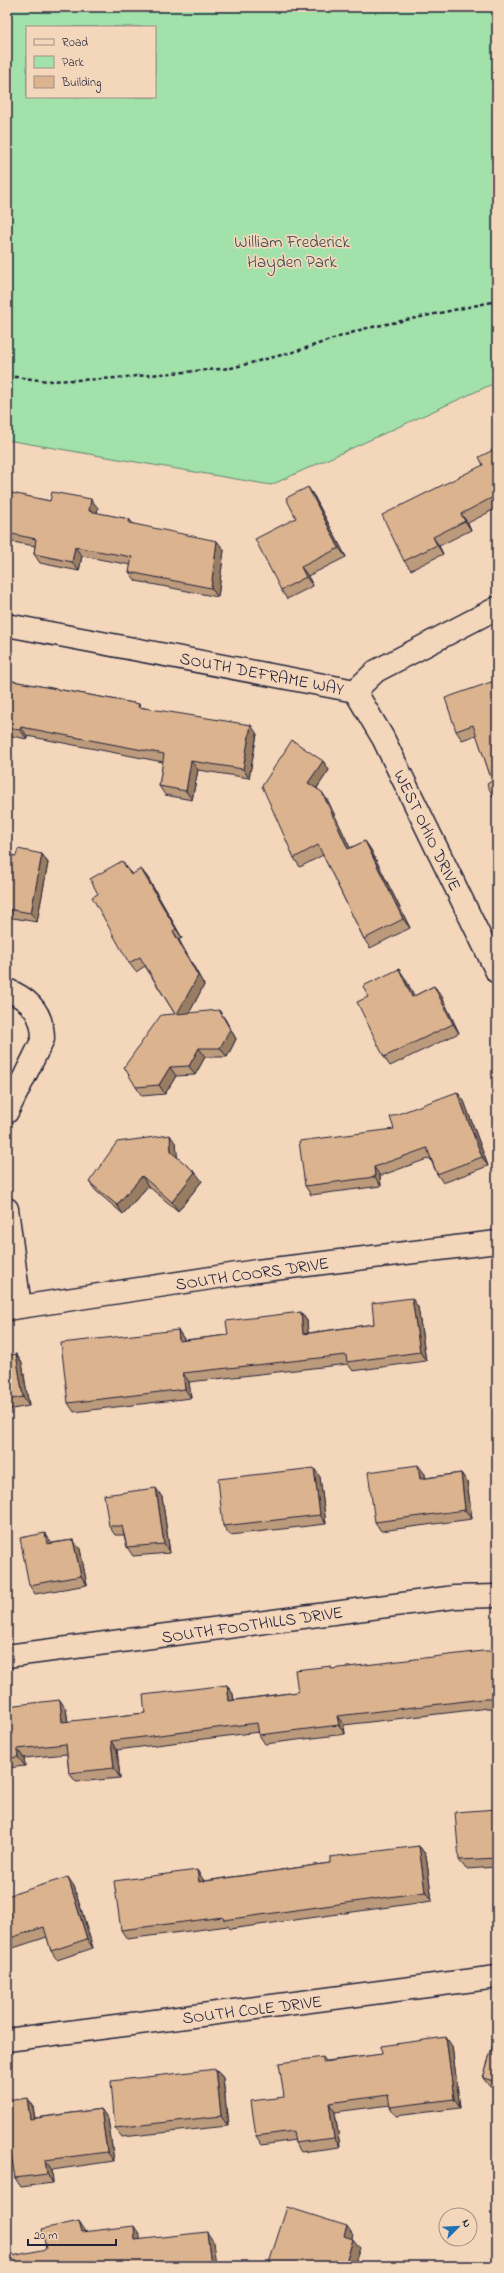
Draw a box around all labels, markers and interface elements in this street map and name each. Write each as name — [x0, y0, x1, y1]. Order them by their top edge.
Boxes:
legend — [26, 26, 156, 98]
text: Road — [62, 34, 88, 52]
text: Park — [62, 54, 84, 72]
text: Building — [61, 74, 101, 93]
park label: William Frederick Hayden Park — [234, 230, 350, 276]
street label: SOUTH DEFRAME WAY — [178, 646, 346, 703]
street label: WEST OHIO DRIVE — [386, 766, 467, 895]
street label: SOUTH COORS DRIVE — [174, 1251, 330, 1298]
street label: SOUTH FOOTHILLS DRIVE — [160, 1600, 345, 1651]
street label: SOUTH COLE DRIVE — [181, 1990, 324, 2031]
north arrow — [438, 2207, 478, 2247]
text: N — [457, 2217, 475, 2230]
scale bar — [28, 2221, 116, 2247]
text: 20 m — [34, 2227, 57, 2245]

